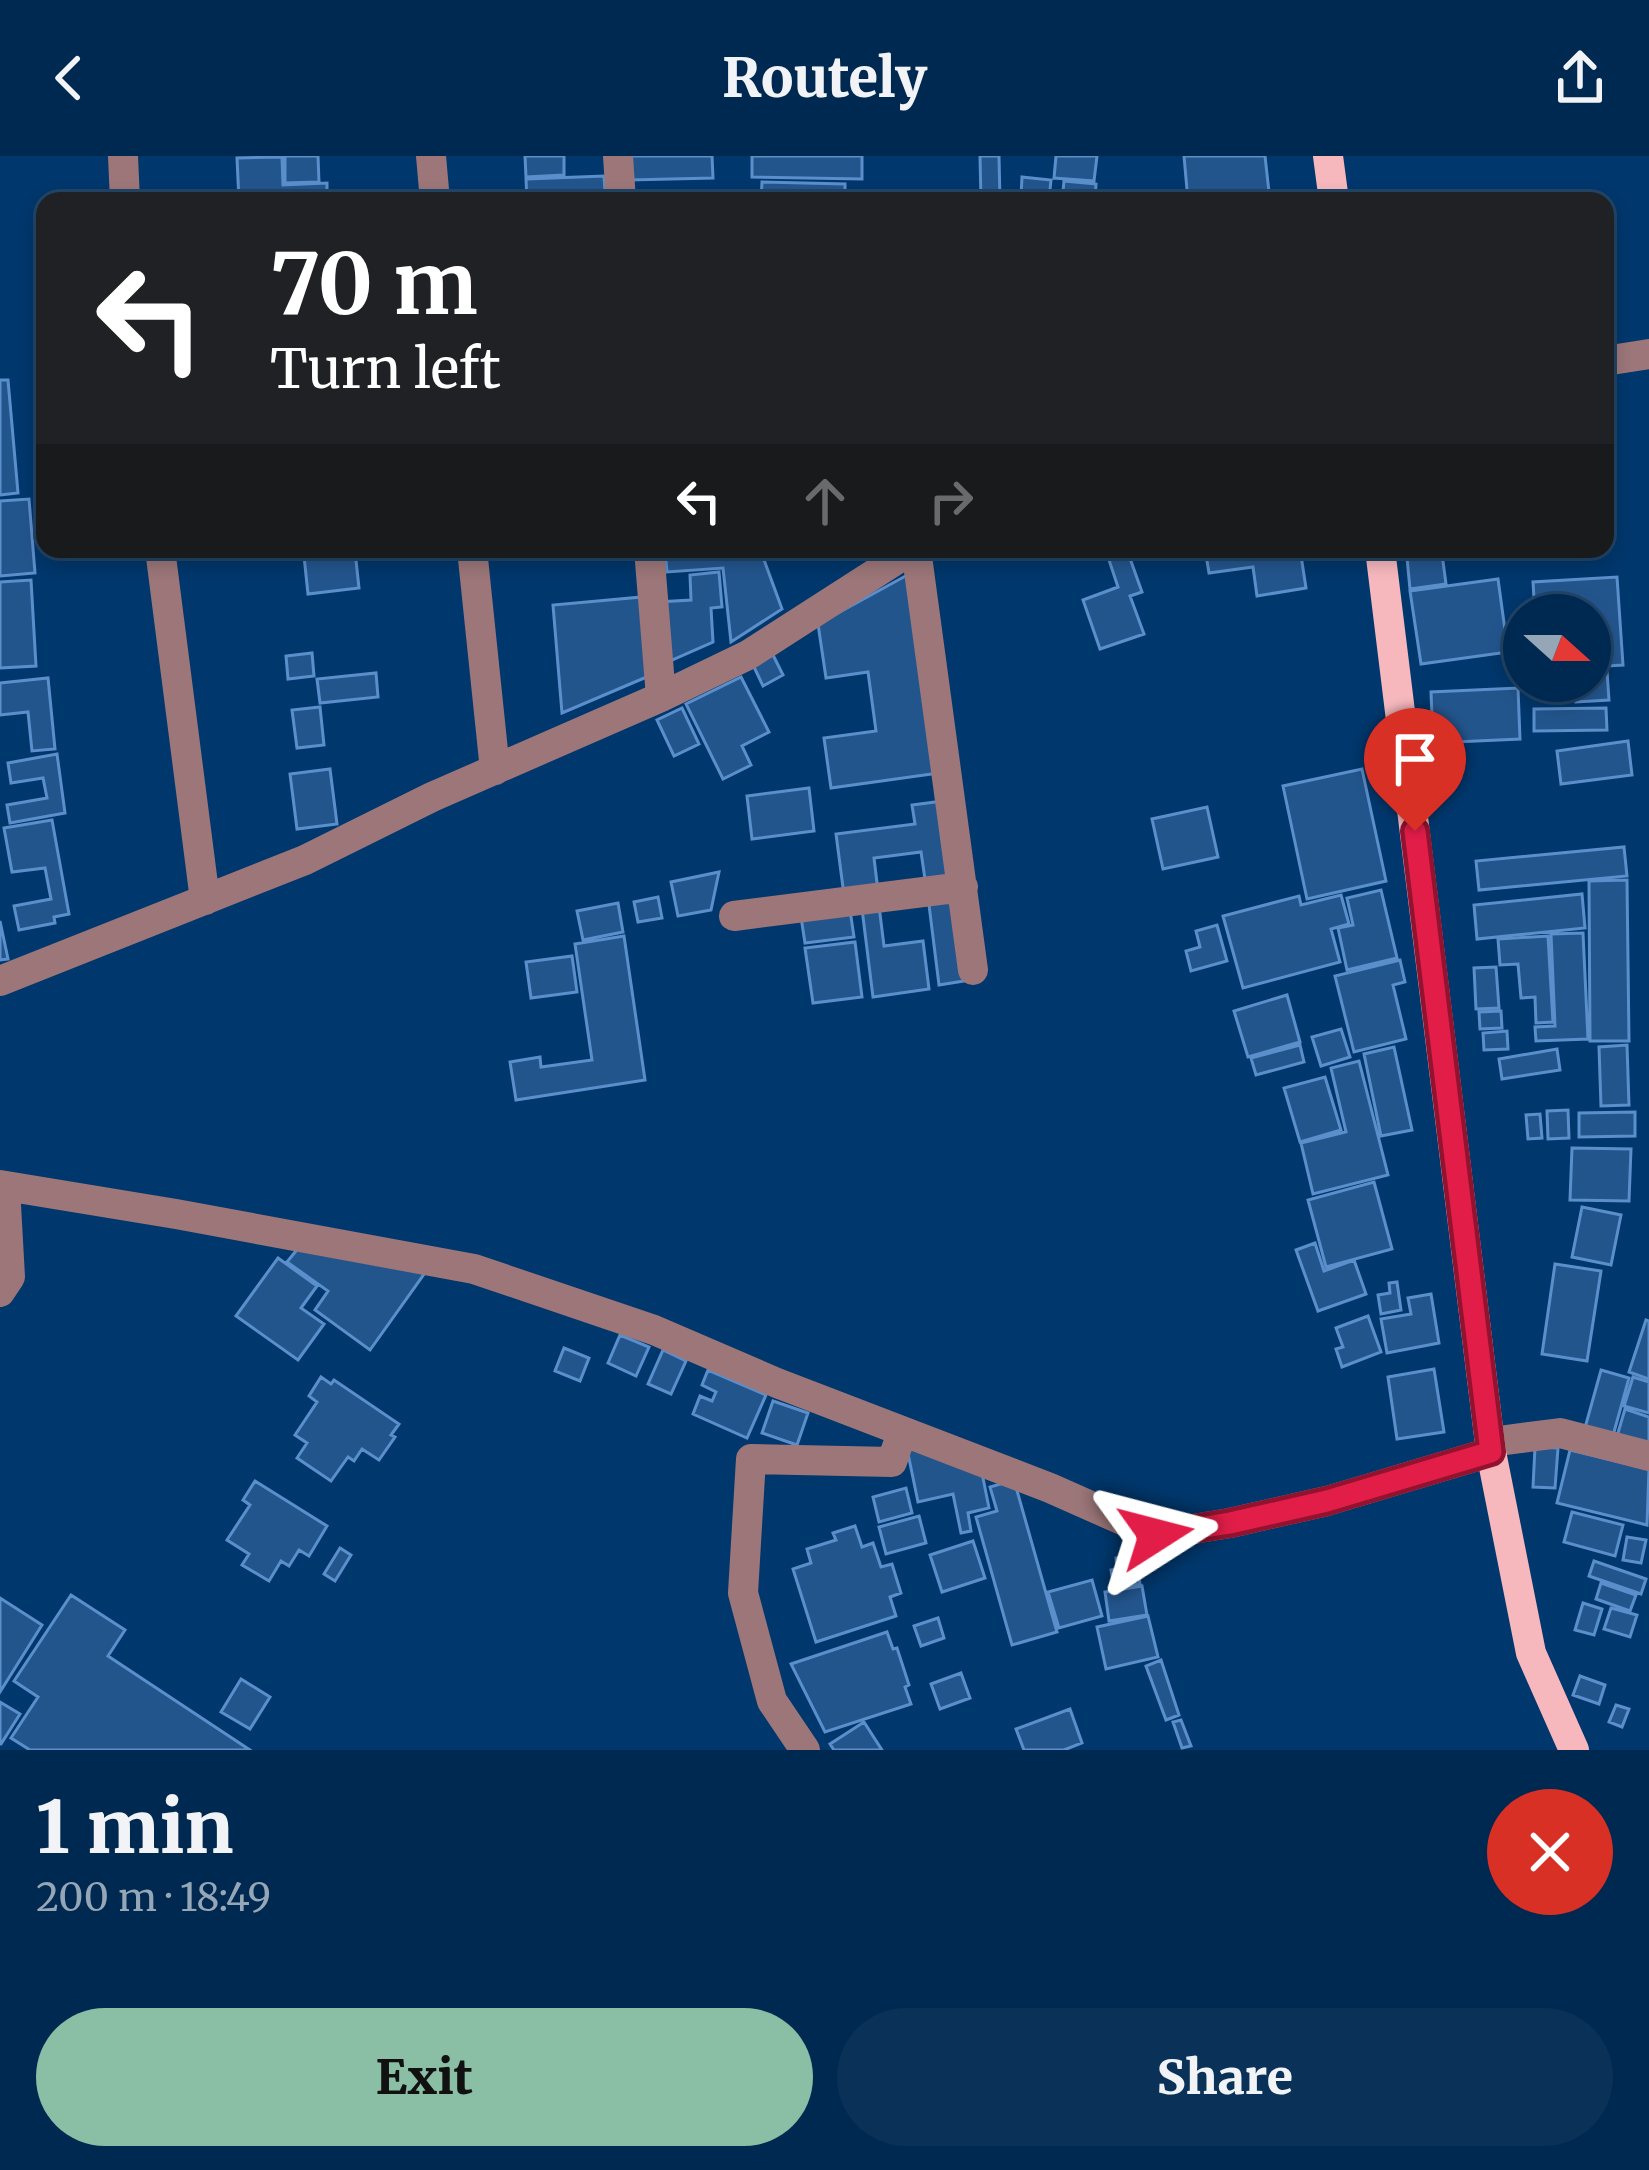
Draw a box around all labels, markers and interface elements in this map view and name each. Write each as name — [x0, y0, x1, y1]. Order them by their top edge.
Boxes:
text: Routely — [722, 44, 927, 112]
icon: back — [36, 45, 102, 111]
icon: share — [1547, 45, 1613, 111]
text: 70 m — [270, 231, 478, 337]
icon: left — [72, 240, 228, 396]
text: Turn left — [270, 335, 501, 403]
icon: left — [666, 468, 732, 534]
icon: ahead — [792, 468, 858, 534]
icon: right — [918, 468, 984, 534]
north arrow — [1503, 594, 1611, 702]
map controls — [1503, 594, 1611, 702]
pin — [1364, 708, 1466, 831]
icon: arrive — [1382, 726, 1448, 792]
position arrow — [1093, 1472, 1219, 1598]
text: 1 min — [36, 1782, 233, 1873]
button: close — [1487, 1789, 1613, 1915]
text: 200 m · 18:49 — [36, 1873, 271, 1922]
button: Exit — [36, 2008, 813, 2146]
button: Share — [837, 2008, 1613, 2146]

